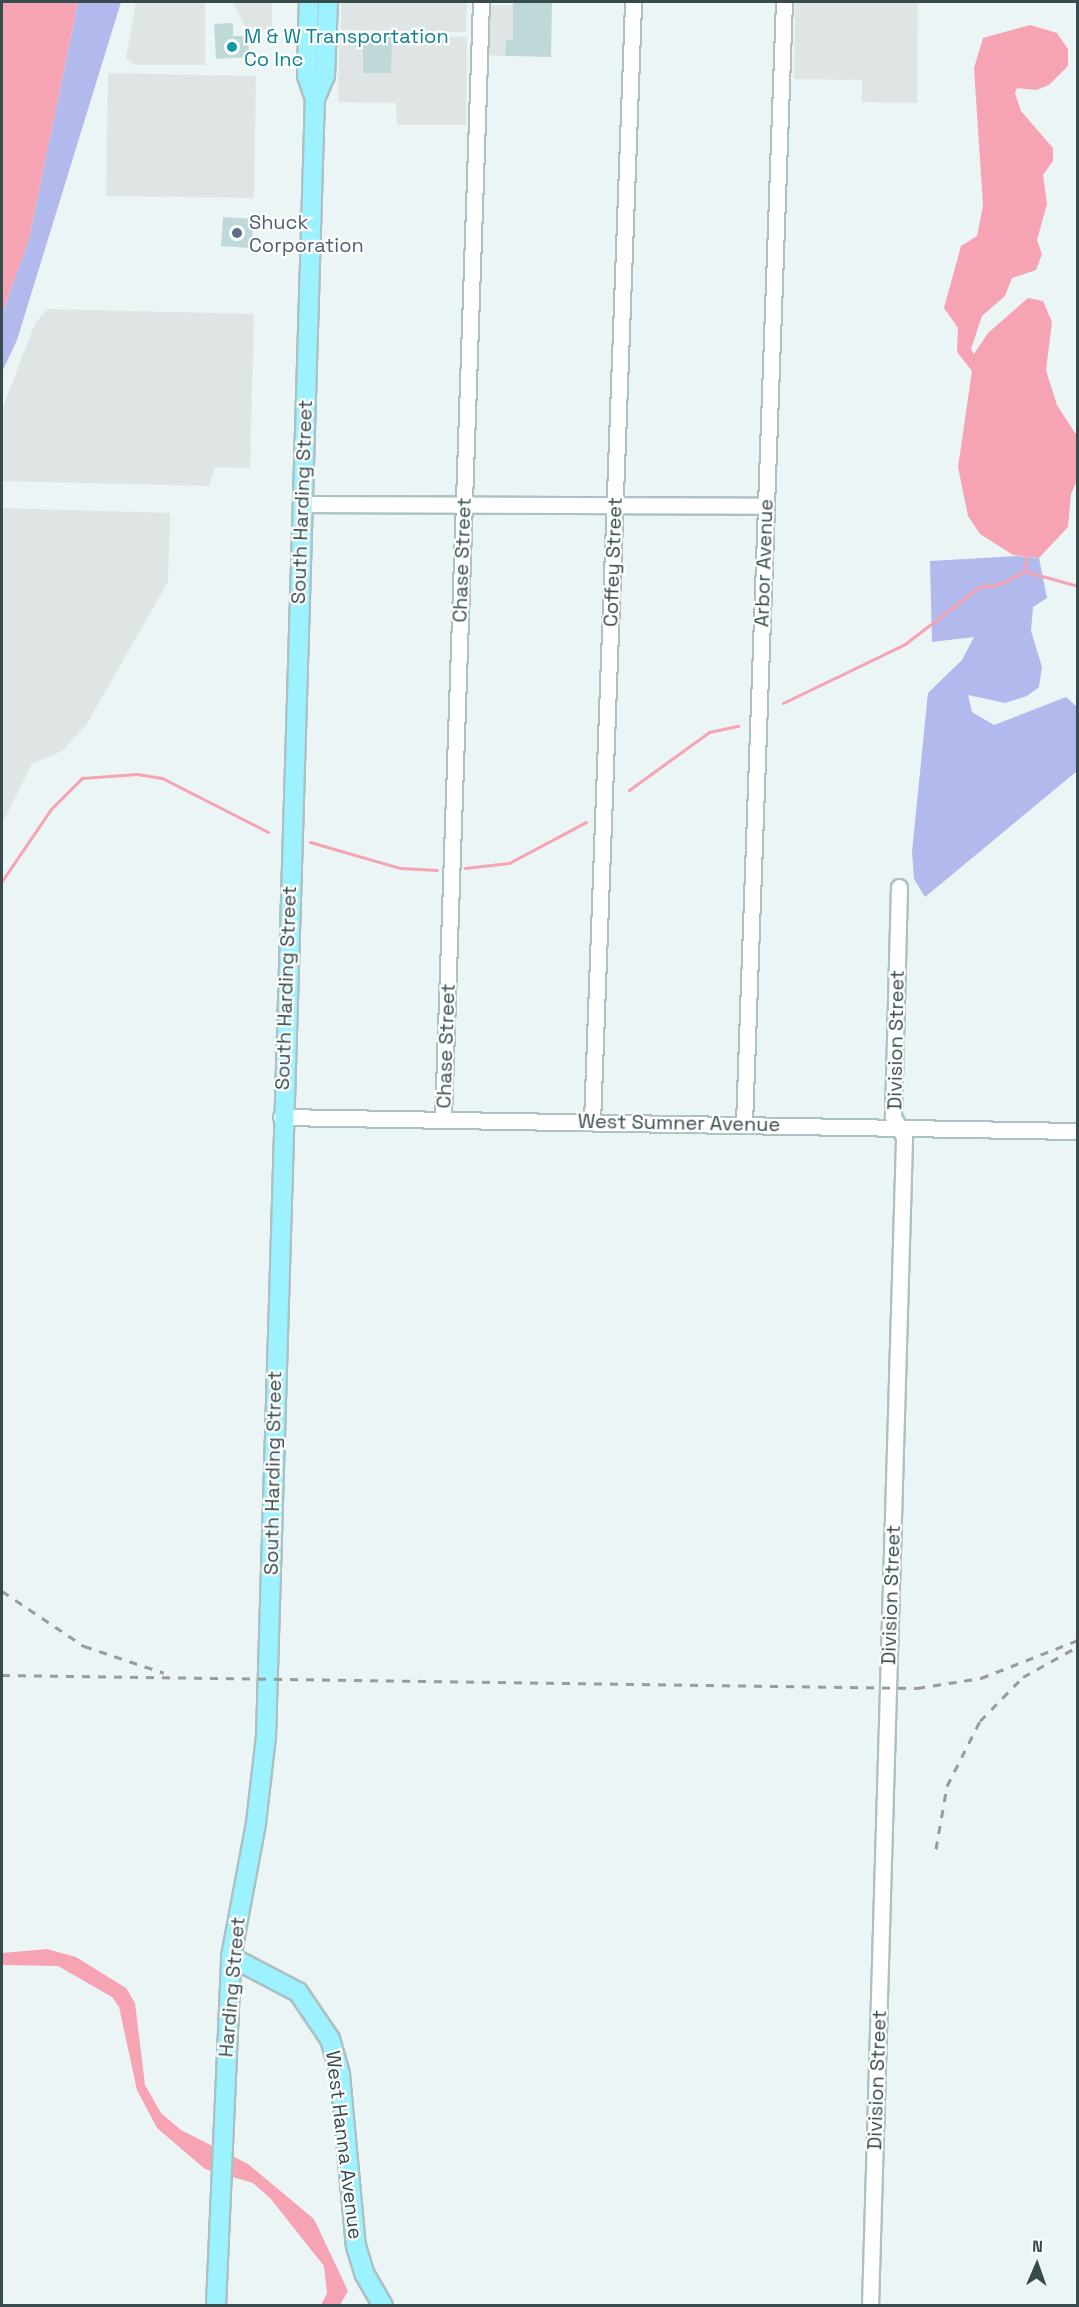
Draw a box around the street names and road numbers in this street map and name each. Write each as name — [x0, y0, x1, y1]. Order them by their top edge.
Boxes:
street label: South Harding Street — [286, 399, 318, 605]
street label: Chase Street — [448, 497, 476, 623]
street label: Coffey Street — [599, 497, 627, 627]
street label: Arbor Avenue — [750, 498, 778, 628]
street label: South Harding Street — [270, 885, 302, 1091]
street label: Division Street — [883, 970, 909, 1110]
street label: Chase Street — [432, 983, 460, 1109]
street label: West Sumner Avenue — [577, 1109, 781, 1137]
street label: South Harding Street — [259, 1371, 287, 1575]
street label: Division Street — [877, 1525, 905, 1665]
street label: Harding Street — [214, 1916, 250, 2058]
street label: Division Street — [863, 2010, 891, 2150]
street label: West Hanna Avenue — [321, 2049, 367, 2241]

